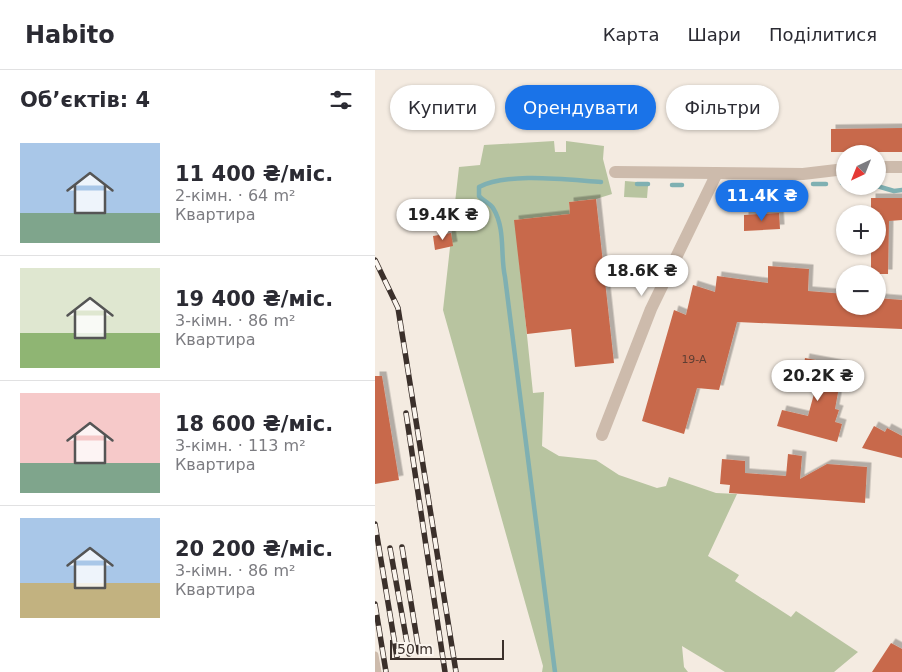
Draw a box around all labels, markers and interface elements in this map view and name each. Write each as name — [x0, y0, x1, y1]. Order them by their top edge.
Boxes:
text: Habito — [25, 21, 115, 49]
text: Карта — [603, 24, 659, 45]
text: Шари — [687, 24, 741, 45]
text: Поділитися — [769, 24, 877, 45]
chip: Купити — [390, 85, 495, 130]
chip: Орендувати — [505, 85, 656, 130]
chip: Фільтри — [666, 85, 779, 130]
icon: filters — [327, 86, 355, 114]
text: Об’єктів: 4 — [20, 88, 150, 112]
north arrow — [836, 145, 886, 195]
map controls — [836, 145, 886, 315]
text: 11 400 ₴/міс. — [175, 162, 333, 186]
icon: home — [60, 163, 120, 223]
pin: 11.4K ₴ — [716, 180, 808, 222]
text: 2-кімн. · 64 m² — [175, 186, 295, 205]
text: 11.4K ₴ — [726, 186, 798, 205]
pin: 19.4K ₴ — [397, 198, 489, 241]
text: Квартира — [175, 205, 255, 224]
text: 19.4K ₴ — [407, 205, 479, 224]
button: + — [836, 205, 886, 255]
pin: 18.6K ₴ — [596, 254, 688, 297]
text: 18.6K ₴ — [606, 261, 678, 280]
button: − — [836, 265, 886, 315]
text: 19 400 ₴/міс. — [175, 287, 333, 311]
icon: home — [60, 288, 120, 348]
text: 3-кімн. · 86 m² — [175, 311, 295, 330]
text: Квартира — [175, 330, 255, 349]
house number: 19-A — [681, 353, 707, 366]
pin: 20.2K ₴ — [772, 360, 864, 402]
text: 20.2K ₴ — [782, 366, 854, 385]
text: 18 600 ₴/міс. — [175, 412, 333, 436]
icon: home — [60, 413, 120, 473]
text: 3-кімн. · 113 m² — [175, 436, 306, 455]
text: Квартира — [175, 455, 255, 474]
text: 20 200 ₴/міс. — [175, 537, 333, 561]
icon: home — [60, 538, 120, 598]
text: 3-кімн. · 86 m² — [175, 561, 295, 580]
text: Квартира — [175, 580, 255, 599]
scale bar — [390, 637, 504, 660]
text: 50 m — [397, 641, 433, 657]

